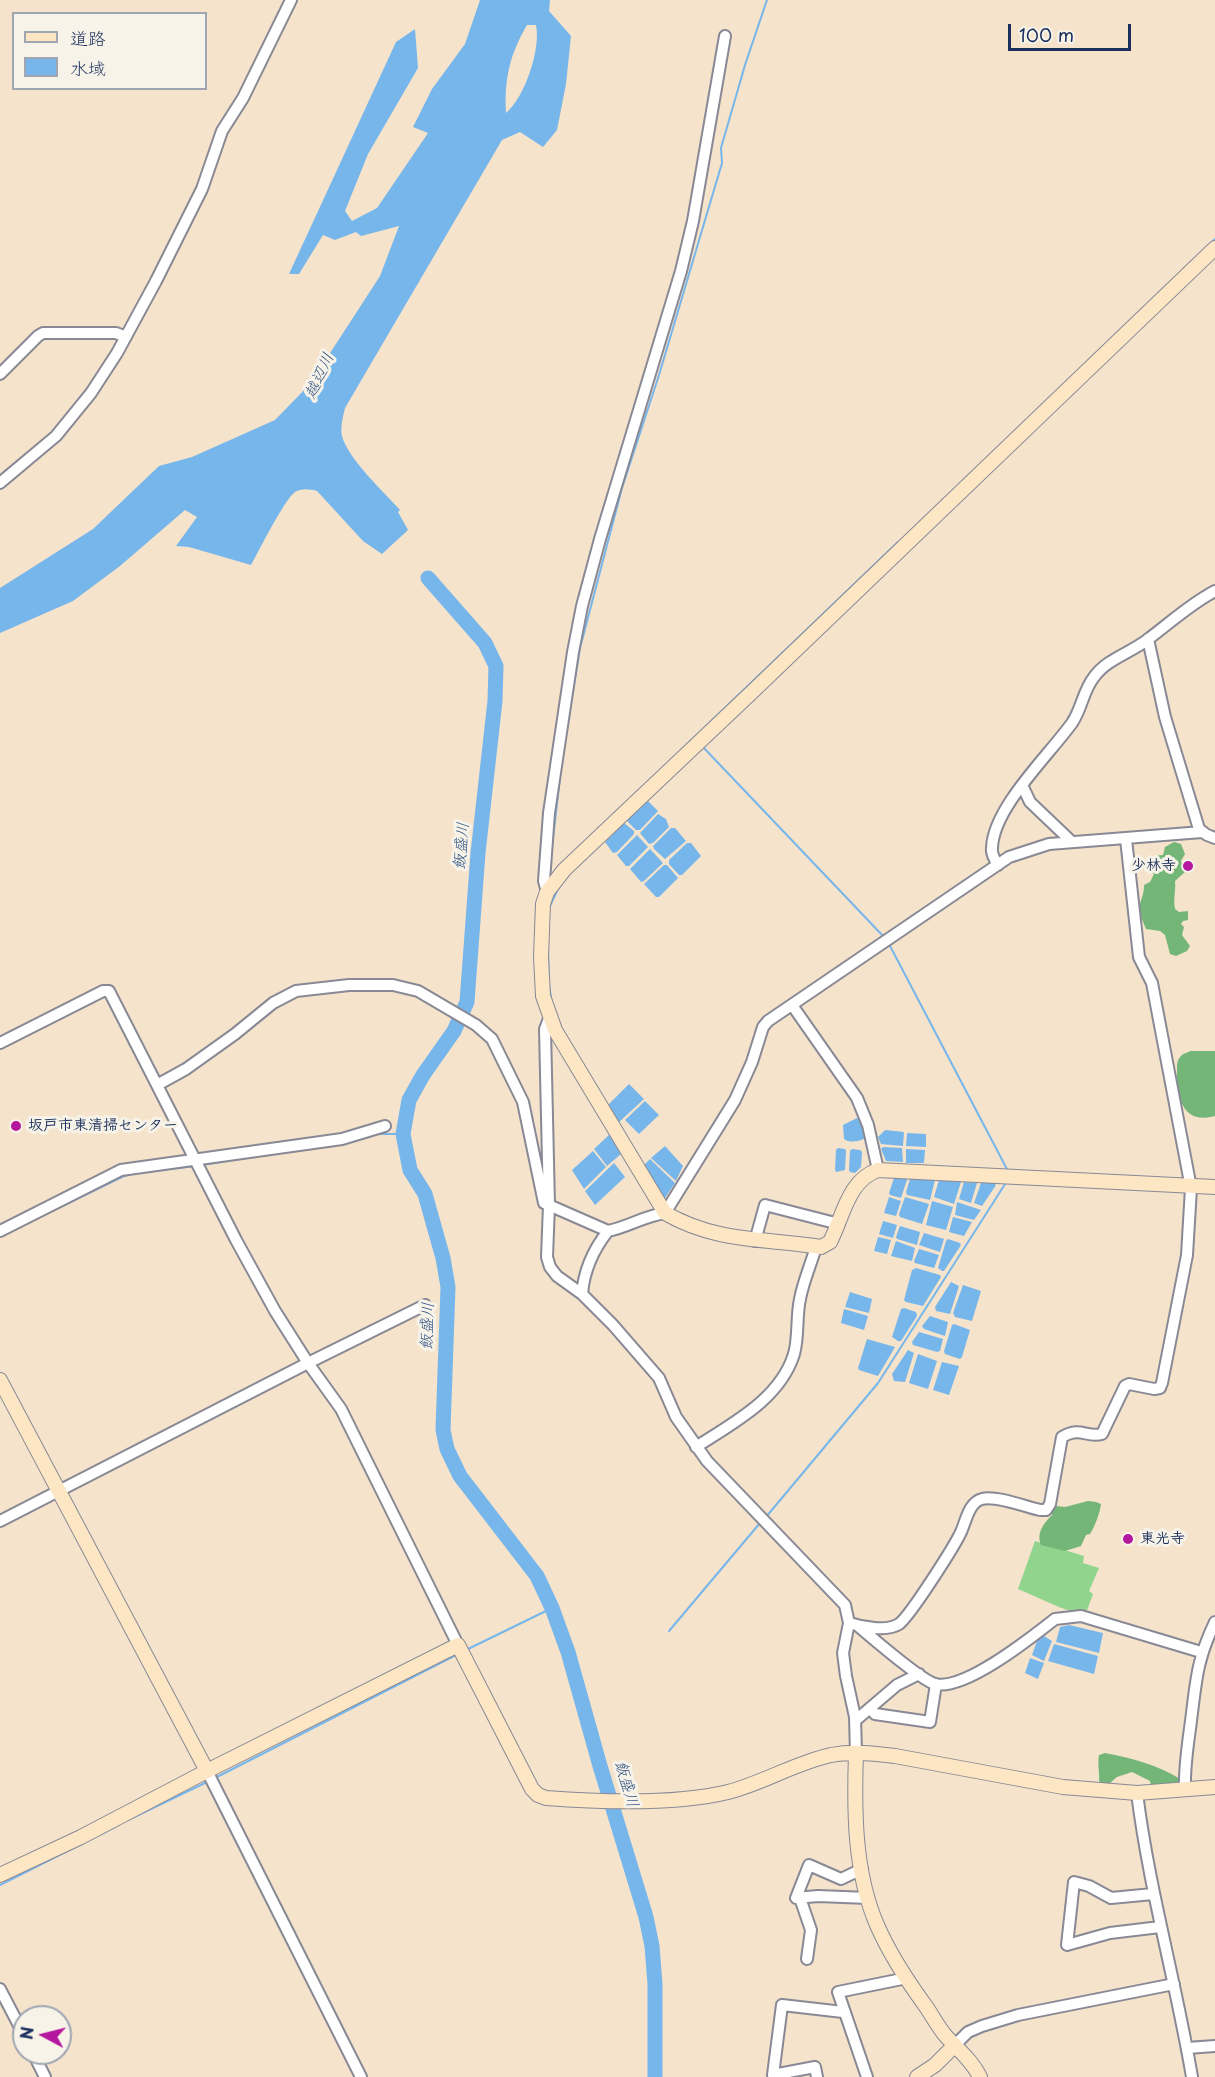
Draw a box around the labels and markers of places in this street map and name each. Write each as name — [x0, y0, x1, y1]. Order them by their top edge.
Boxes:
place label: 少林寺 — [1131, 857, 1176, 875]
marker: 少林寺 — [1181, 859, 1195, 873]
place label: 坂戸市東清掃センター — [28, 1117, 178, 1135]
marker: 坂戸市東清掃センター — [9, 1119, 23, 1133]
place label: 東光寺 — [1140, 1530, 1185, 1548]
marker: 東光寺 — [1121, 1532, 1135, 1546]

